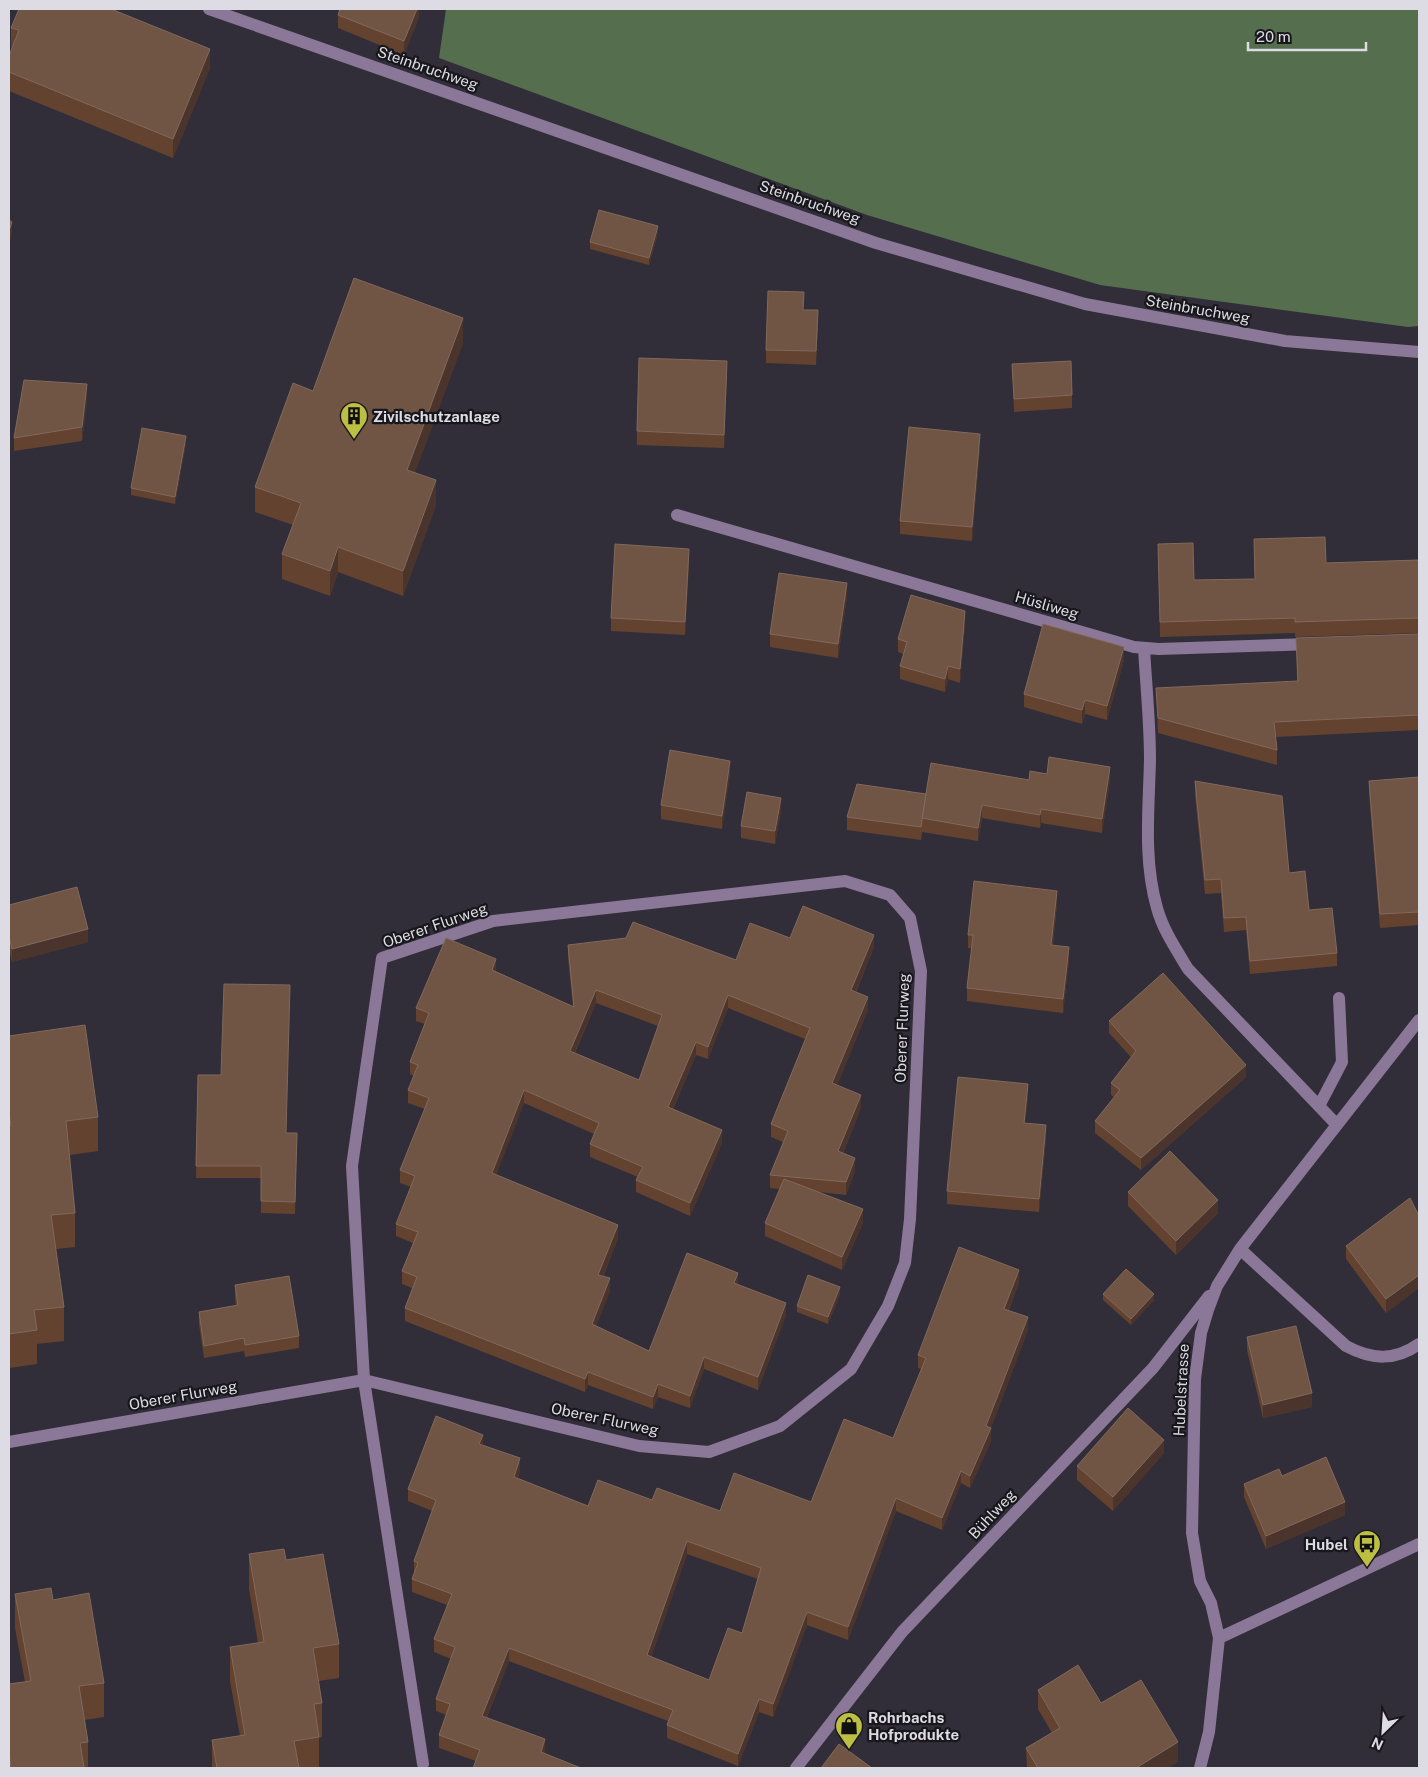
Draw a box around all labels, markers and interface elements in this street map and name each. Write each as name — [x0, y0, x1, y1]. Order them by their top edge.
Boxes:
scale bar — [1248, 20, 1366, 52]
text: 20 m — [1256, 28, 1291, 45]
street label: Steinbruchweg — [375, 43, 481, 93]
street label: Steinbruchweg — [757, 177, 863, 227]
street label: Steinbruchweg — [1144, 291, 1252, 327]
building icon: Zivilschutzanlage — [339, 401, 369, 440]
place label: Zivilschutzanlage — [373, 408, 500, 425]
street label: Hüsliweg — [1013, 588, 1081, 622]
street label: Oberer Flurweg — [380, 899, 490, 951]
street label: Oberer Flurweg — [892, 973, 912, 1083]
street label: Hubelstrasse — [1170, 1343, 1192, 1437]
street label: Oberer Flurweg — [128, 1377, 238, 1413]
street label: Oberer Flurweg — [550, 1399, 660, 1439]
street label: Bühlweg — [965, 1486, 1019, 1542]
bus stop icon: Hubel — [1352, 1529, 1382, 1568]
place label: Hubel — [1305, 1536, 1348, 1553]
north arrow — [1358, 1707, 1408, 1757]
place label: Rohrbachs Hofprodukte — [868, 1709, 959, 1743]
shop icon: Rohrbachs Hofprodukte — [834, 1711, 864, 1750]
text: N — [1369, 1734, 1386, 1753]

